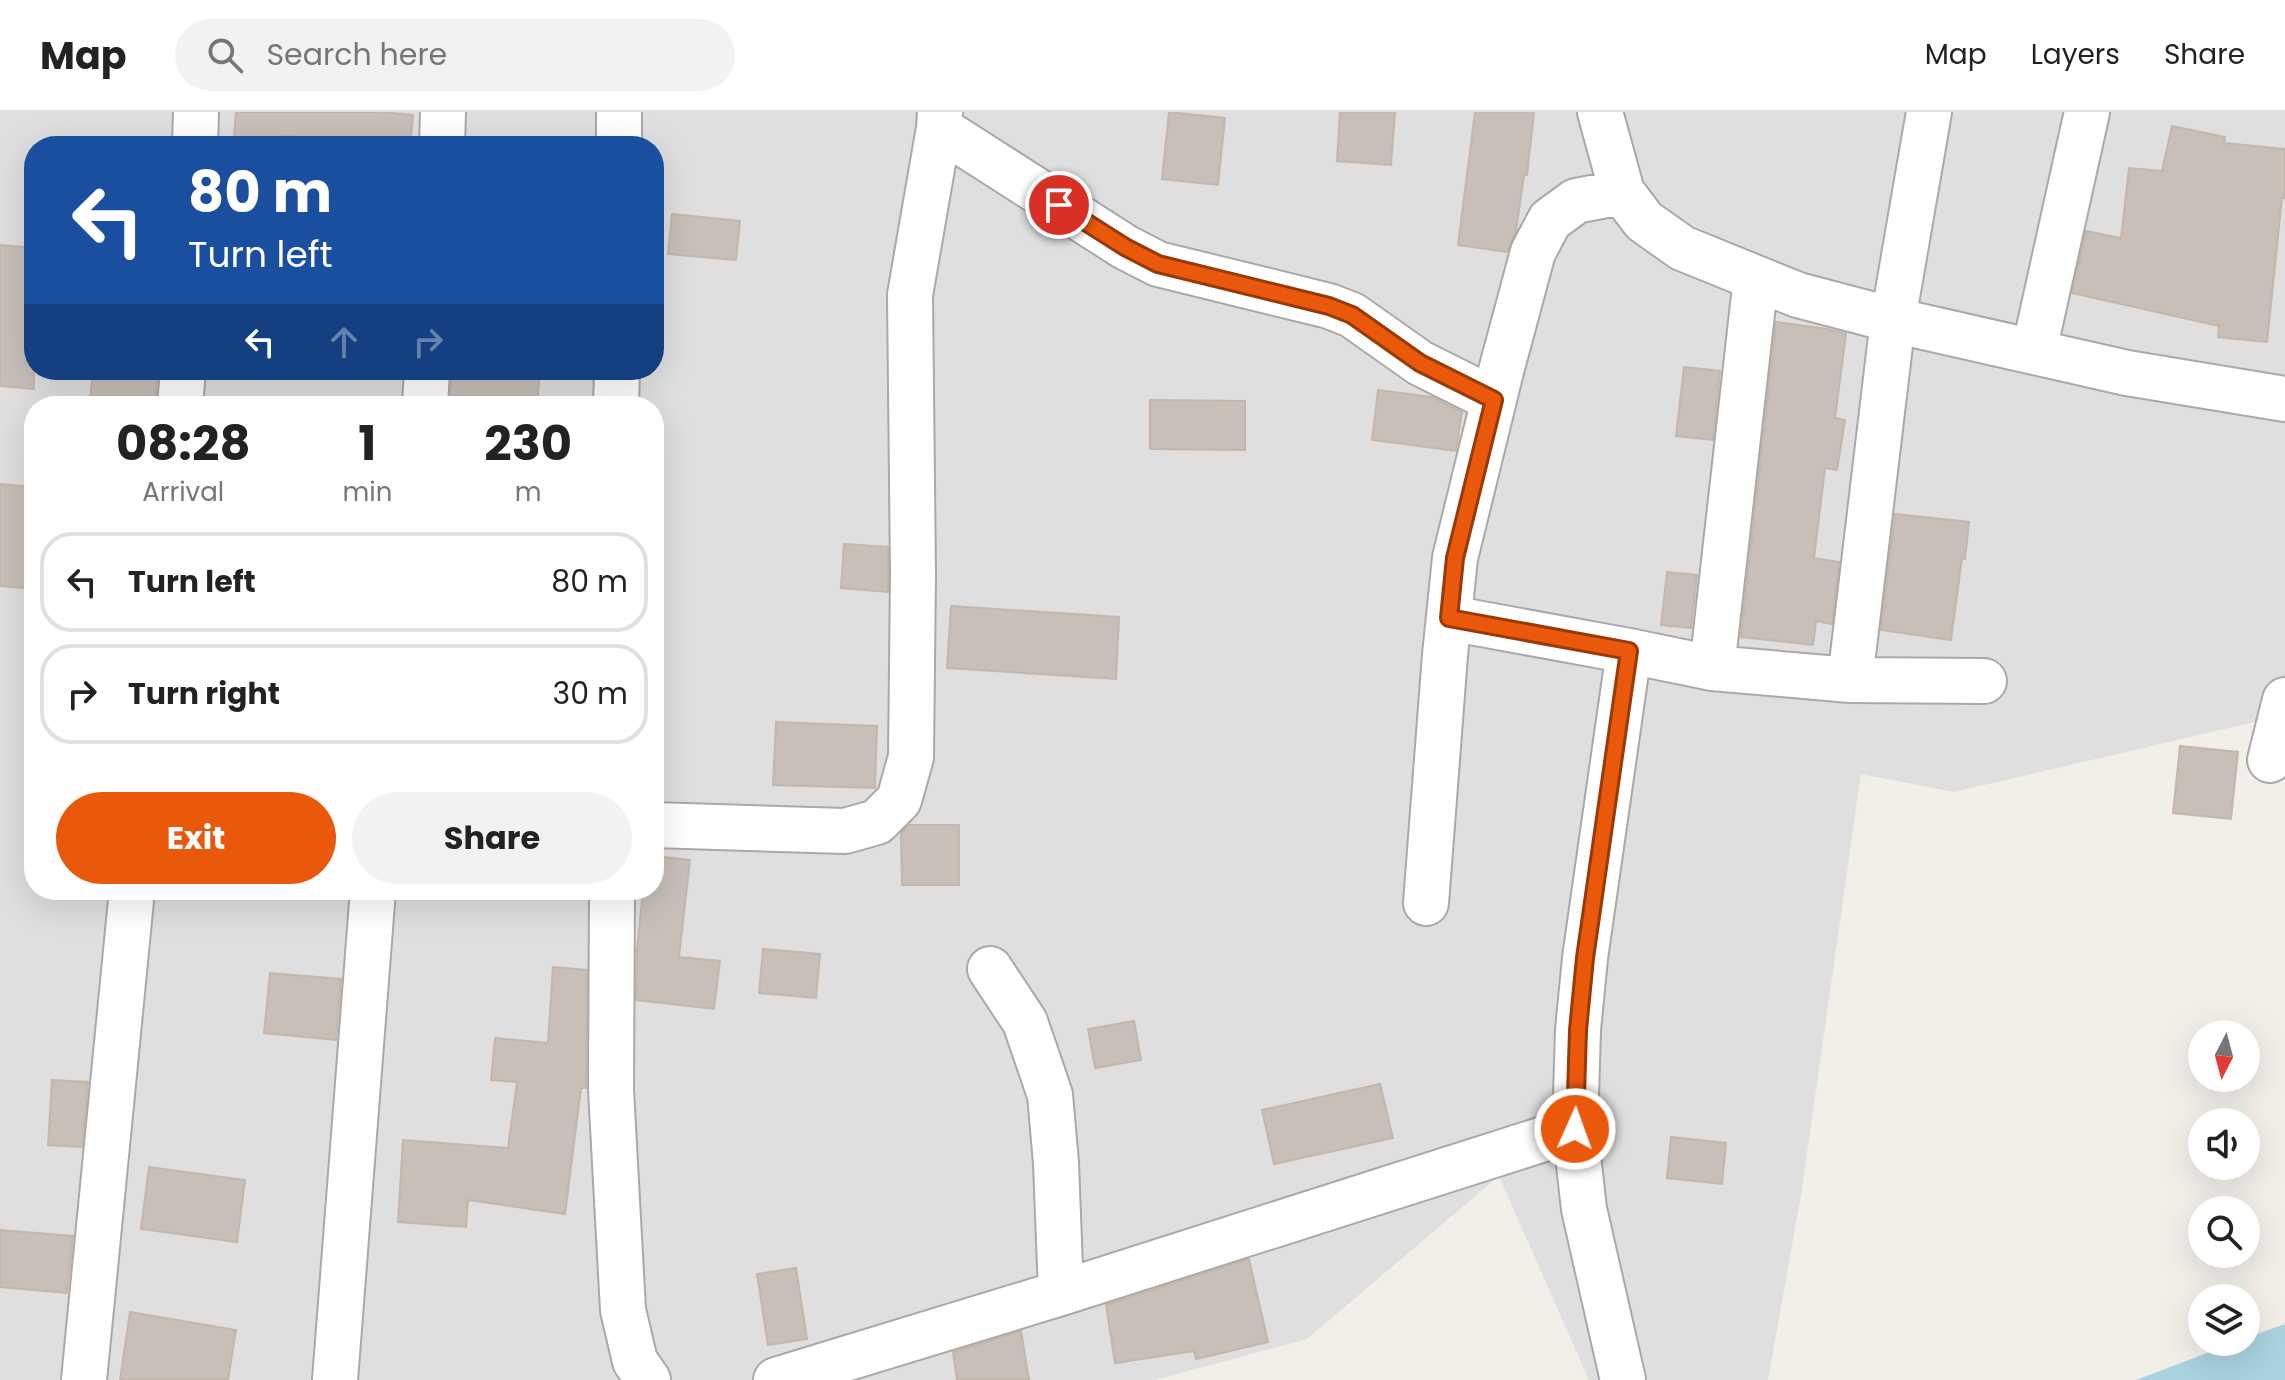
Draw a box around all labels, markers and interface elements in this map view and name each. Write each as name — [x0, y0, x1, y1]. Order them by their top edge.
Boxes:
search box — [175, 19, 735, 91]
text: Map — [40, 29, 127, 82]
icon: search — [203, 33, 247, 77]
text: Search here — [267, 33, 447, 76]
text: Map — [1925, 35, 1987, 74]
text: Layers — [2031, 35, 2120, 74]
text: Share — [2164, 35, 2245, 74]
text: 80 m — [188, 153, 332, 232]
icon: left — [56, 168, 160, 272]
pin — [1025, 171, 1093, 239]
icon: arrive — [1037, 183, 1081, 227]
text: Turn left — [188, 229, 333, 280]
icon: left — [238, 320, 282, 364]
icon: ahead — [322, 320, 366, 364]
icon: right — [406, 320, 450, 364]
text: 08:28 — [116, 410, 251, 477]
text: 1 — [358, 410, 376, 477]
text: 230 — [484, 410, 572, 477]
text: Arrival — [142, 474, 224, 510]
text: min — [342, 474, 392, 510]
text: m — [515, 474, 542, 510]
icon: left — [60, 560, 104, 604]
text: Turn left — [128, 560, 256, 603]
text: 80 m — [551, 560, 628, 603]
icon: right — [60, 672, 104, 716]
text: Turn right — [128, 672, 280, 715]
text: 30 m — [553, 672, 628, 715]
button: Exit — [56, 792, 336, 884]
button: Share — [352, 792, 632, 884]
north arrow — [2188, 1020, 2260, 1092]
map controls — [2188, 1020, 2260, 1356]
position arrow — [1533, 1087, 1617, 1171]
button: sound — [2188, 1108, 2260, 1180]
button: search — [2188, 1196, 2260, 1268]
button: layers — [2188, 1284, 2260, 1356]

